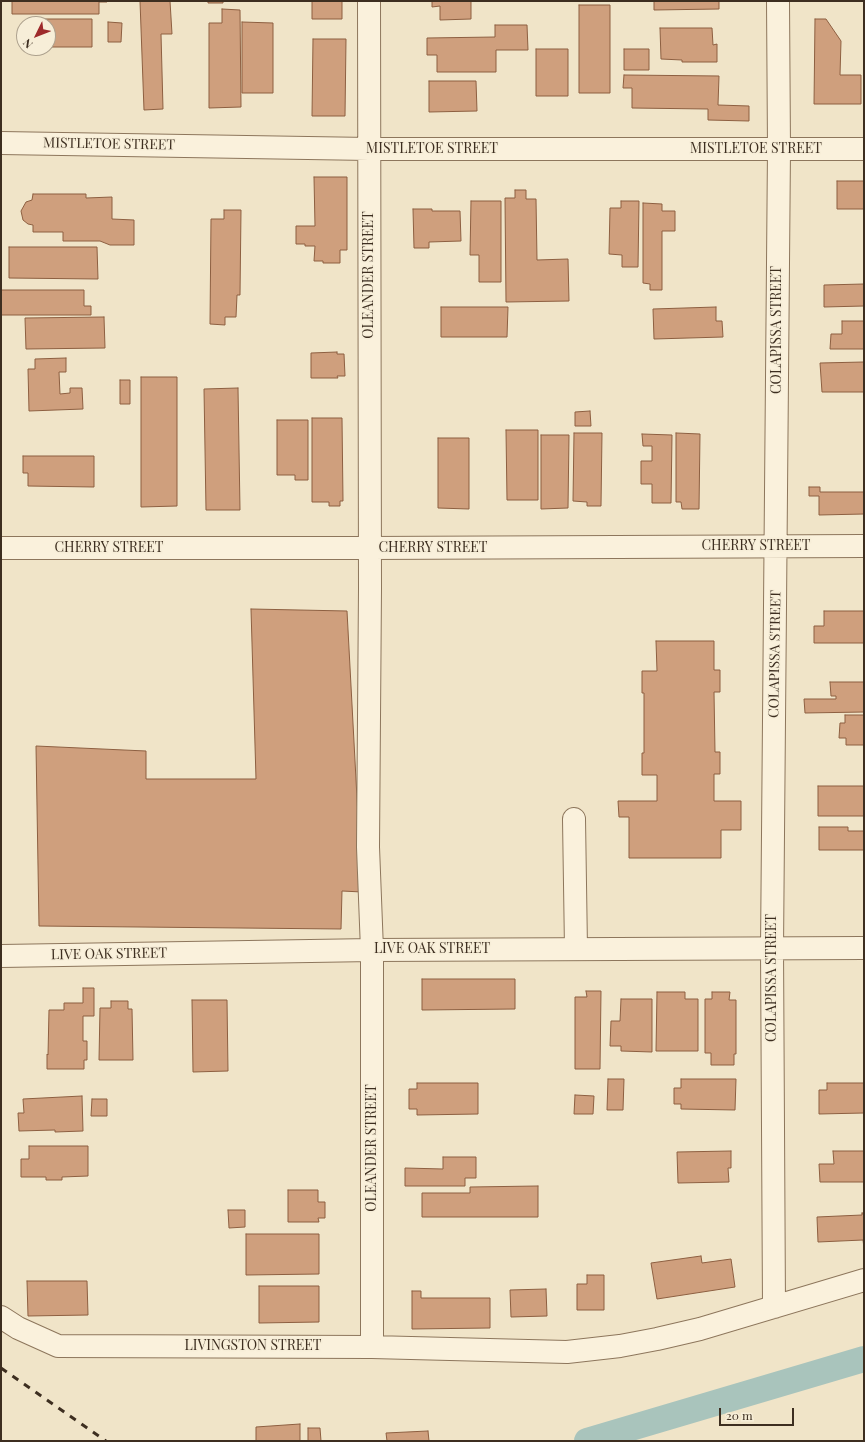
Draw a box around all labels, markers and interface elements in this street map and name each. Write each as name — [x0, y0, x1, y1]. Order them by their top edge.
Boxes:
north arrow — [16, 16, 56, 56]
text: N — [19, 36, 36, 52]
street label: MISTLETOE STREET — [43, 134, 175, 154]
street label: MISTLETOE STREET — [366, 141, 498, 157]
street label: MISTLETOE STREET — [690, 141, 822, 157]
street label: OLEANDER STREET — [361, 211, 377, 339]
street label: COLAPISSA STREET — [769, 266, 785, 394]
street label: CHERRY STREET — [701, 538, 811, 554]
street label: CHERRY STREET — [54, 540, 164, 556]
street label: CHERRY STREET — [378, 540, 488, 556]
street label: COLAPISSA STREET — [765, 590, 785, 718]
street label: COLAPISSA STREET — [764, 914, 780, 1042]
street label: LIVE OAK STREET — [374, 941, 490, 957]
street label: LIVE OAK STREET — [51, 945, 167, 963]
street label: OLEANDER STREET — [364, 1084, 380, 1212]
street label: LIVINGSTON STREET — [184, 1338, 322, 1354]
scale bar — [721, 1400, 796, 1426]
text: 20 m — [726, 1407, 753, 1423]

